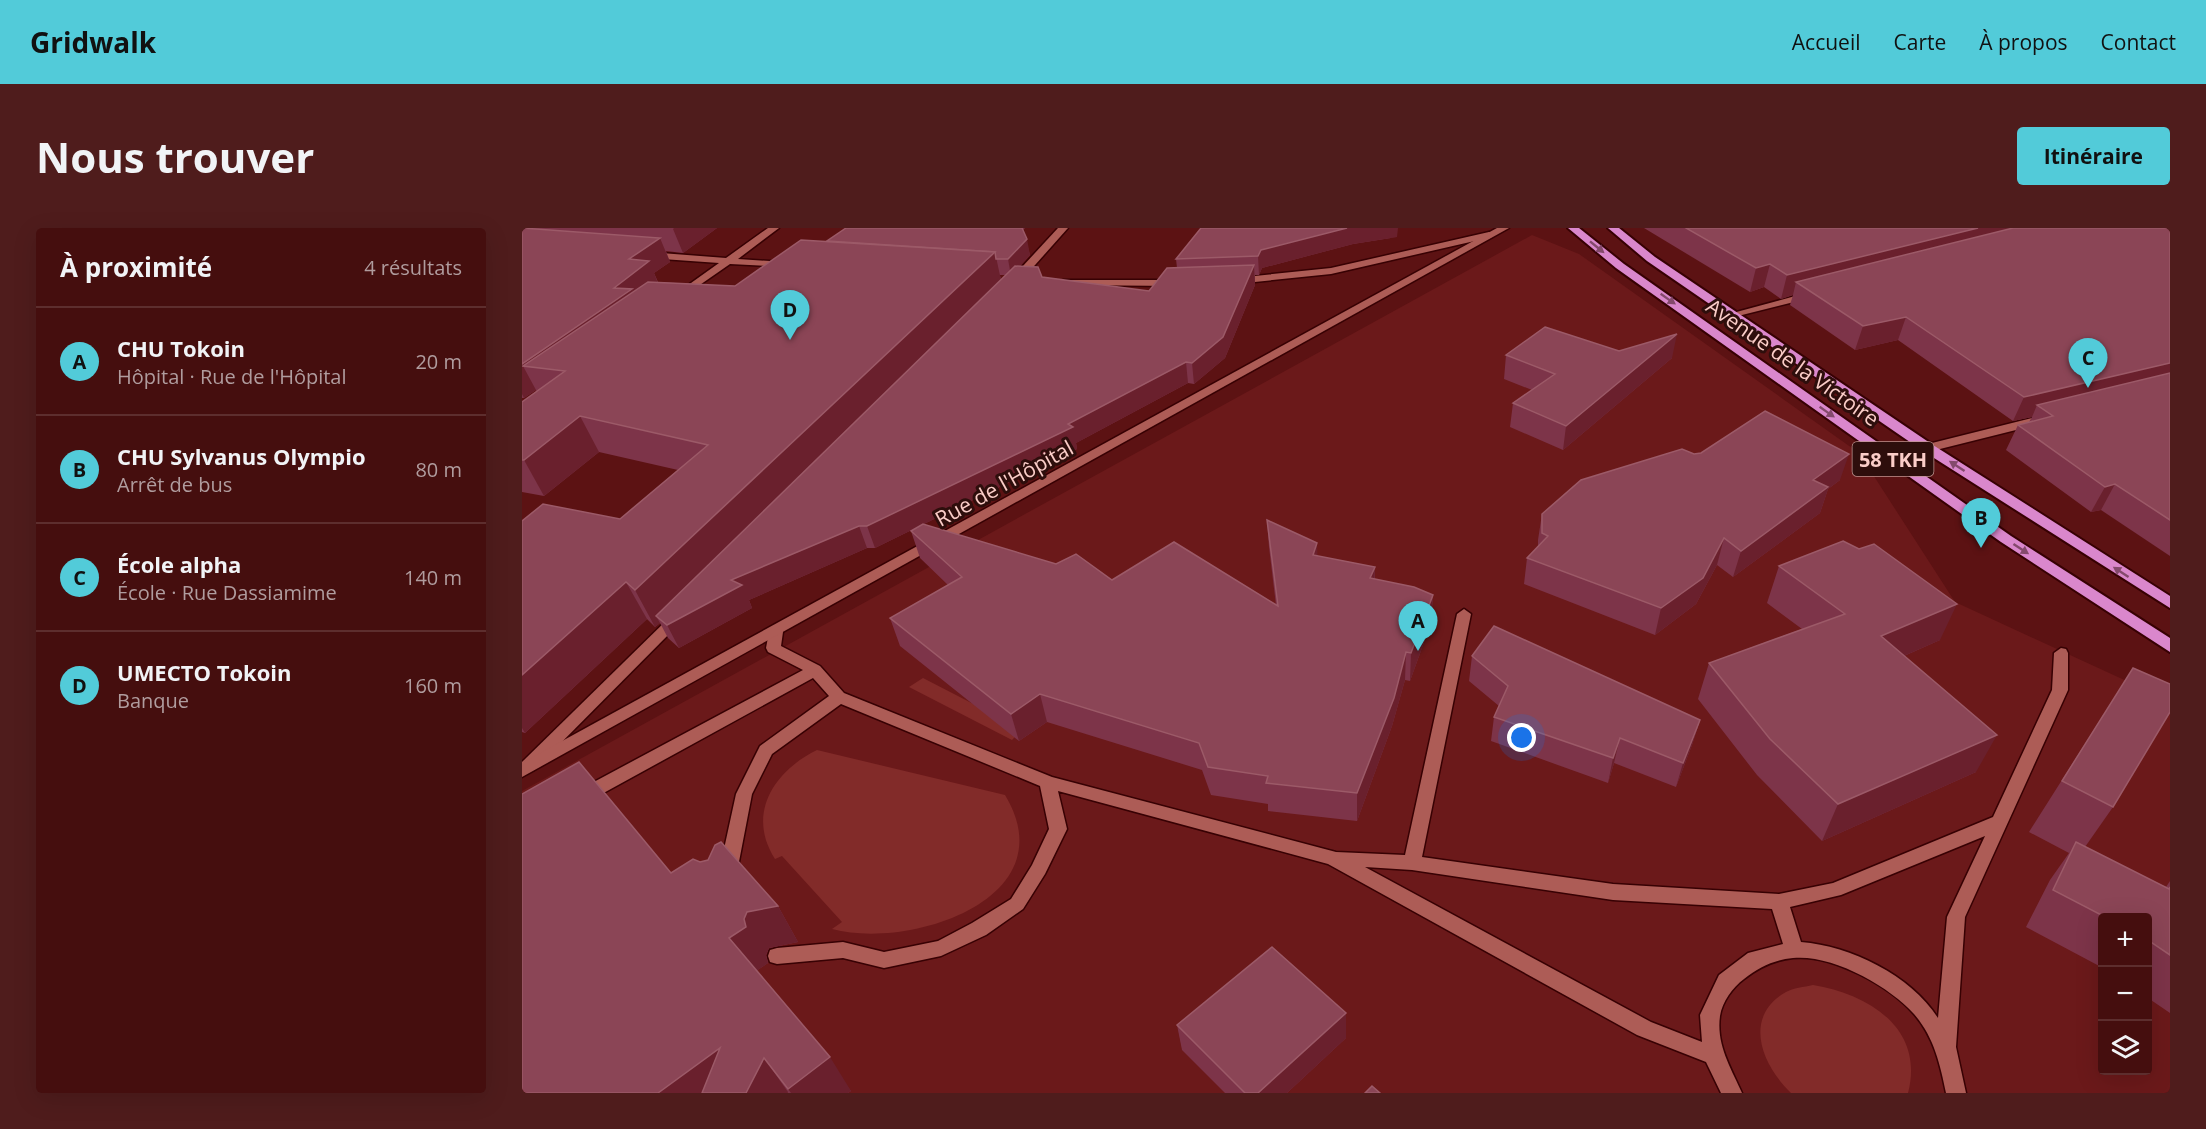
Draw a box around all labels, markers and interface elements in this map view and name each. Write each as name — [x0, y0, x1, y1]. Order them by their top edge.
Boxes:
text: Gridwalk — [30, 23, 156, 61]
text: Accueil — [1792, 28, 1860, 56]
text: Carte — [1893, 28, 1946, 56]
text: À propos — [1979, 28, 2068, 56]
text: Contact — [2101, 28, 2176, 56]
button: Itinéraire — [2017, 127, 2170, 185]
text: Nous trouver — [36, 128, 314, 185]
one-way arrow — [1589, 240, 1605, 253]
text: À proximité — [60, 249, 212, 285]
text: 4 résultats — [364, 254, 462, 281]
pin: D — [770, 291, 810, 340]
street label: Avenue de la Victoire — [1701, 292, 1885, 432]
one-way arrow — [1660, 293, 1676, 304]
text: CHU Tokoin — [117, 333, 245, 363]
pin: C — [2068, 338, 2108, 388]
text: A — [73, 348, 86, 375]
text: 20 m — [415, 348, 462, 375]
text: Hôpital · Rue de l'Hôpital — [117, 363, 346, 390]
one-way arrow — [1819, 406, 1835, 417]
street label: Rue de l'Hôpital — [930, 433, 1078, 533]
text: CHU Sylvanus Olympio — [117, 441, 366, 471]
road number: 58 TKH — [1852, 442, 1934, 476]
text: B — [73, 456, 86, 483]
text: 80 m — [415, 456, 462, 483]
one-way arrow — [1949, 461, 1965, 472]
text: Arrêt de bus — [117, 471, 232, 498]
pin: B — [1962, 498, 2000, 548]
one-way arrow — [2012, 543, 2028, 555]
text: École alpha — [117, 549, 241, 579]
text: C — [73, 564, 86, 591]
text: 140 m — [404, 564, 462, 591]
one-way arrow — [2113, 566, 2129, 577]
text: École · Rue Dassiamime — [117, 579, 337, 606]
pin: A — [1398, 602, 1438, 651]
text: UMECTO Tokoin — [117, 657, 291, 687]
text: D — [72, 672, 87, 699]
text: 160 m — [404, 672, 462, 699]
text: Banque — [117, 687, 189, 714]
your location — [1507, 723, 1536, 752]
map controls — [2098, 913, 2152, 1075]
button: + — [2098, 913, 2152, 967]
button: − — [2098, 967, 2152, 1021]
button: layers — [2098, 1021, 2152, 1075]

